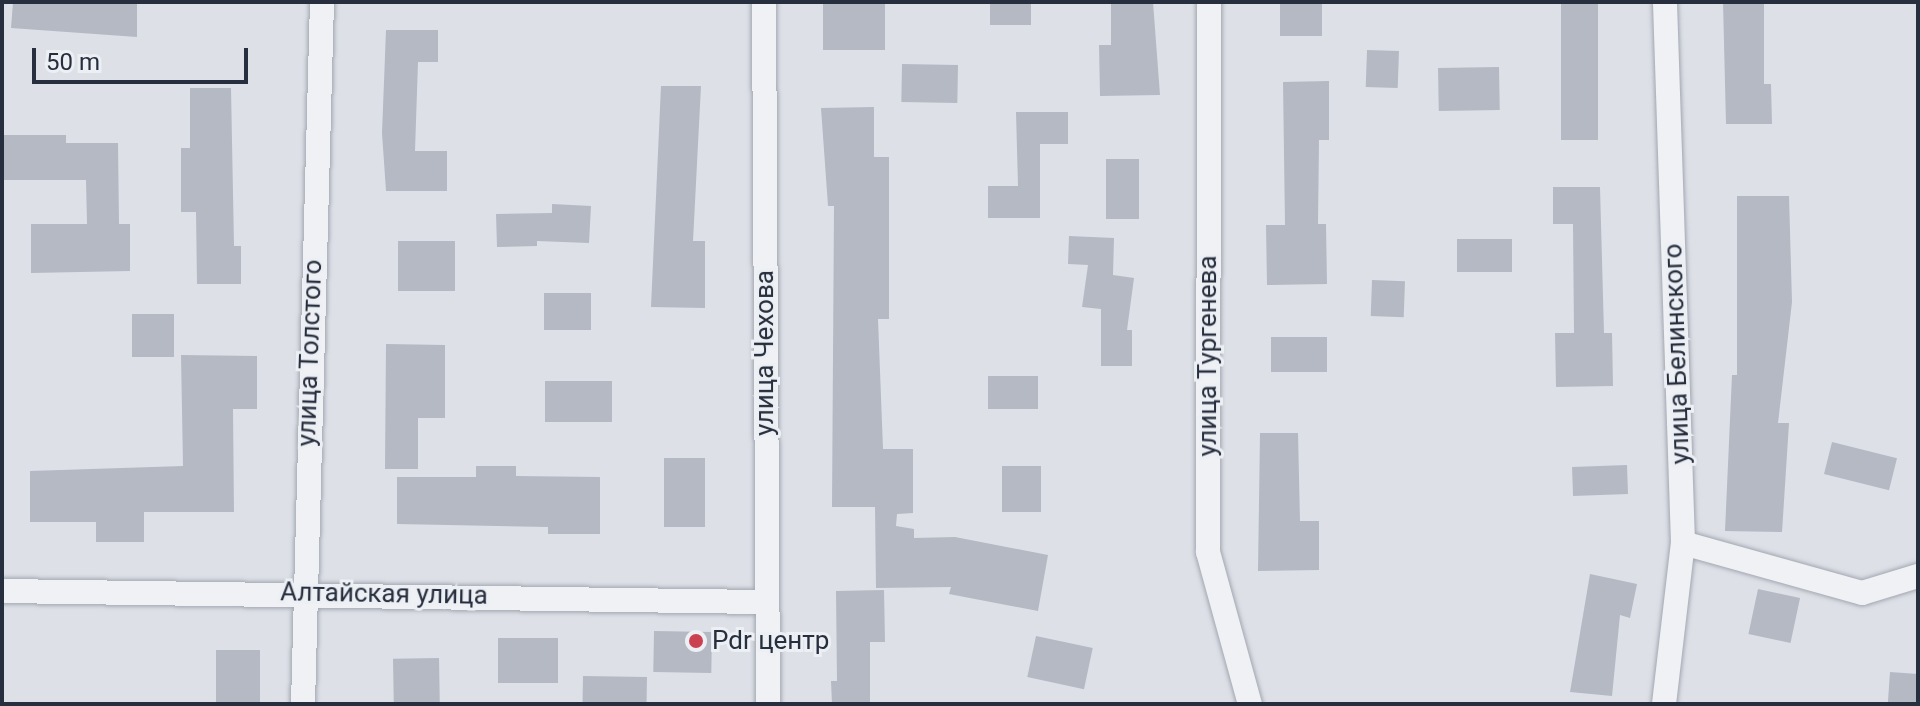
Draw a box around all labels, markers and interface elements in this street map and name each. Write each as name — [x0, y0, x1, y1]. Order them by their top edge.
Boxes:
scale bar — [36, 32, 252, 82]
text: 50 m — [46, 48, 100, 76]
street label: улица Белинского — [1658, 243, 1696, 465]
street label: улица Тургенева — [1192, 255, 1224, 457]
street label: улица Толстого — [291, 259, 329, 447]
street label: улица Чехова — [749, 270, 781, 436]
street label: Алтайская улица — [280, 577, 488, 611]
place label: Pdr центр — [712, 625, 829, 657]
marker: Pdr центр — [687, 632, 705, 650]

